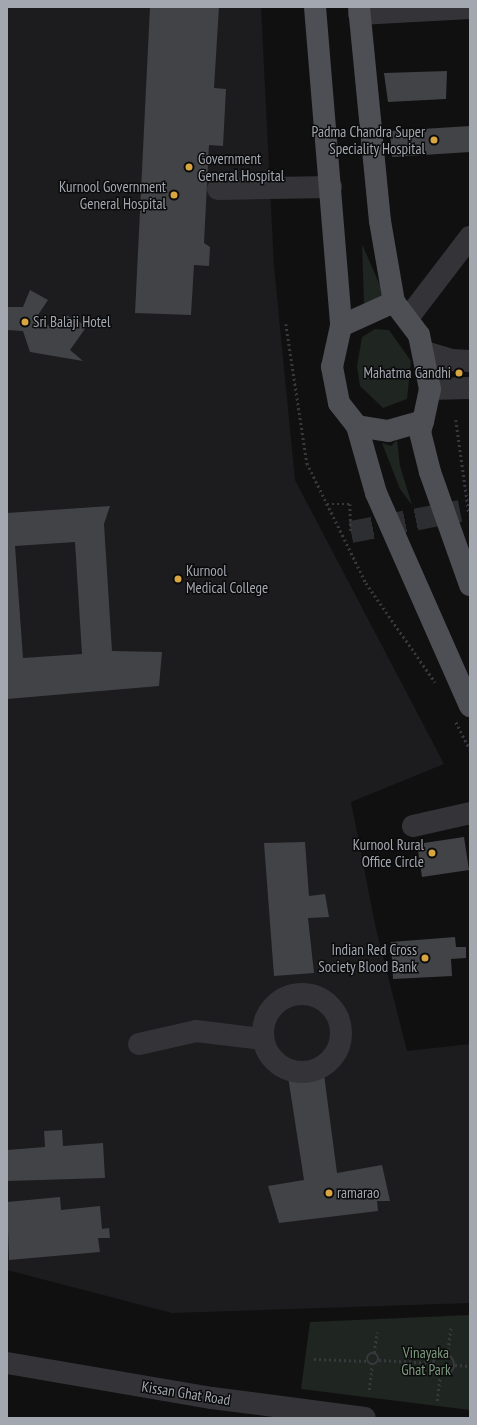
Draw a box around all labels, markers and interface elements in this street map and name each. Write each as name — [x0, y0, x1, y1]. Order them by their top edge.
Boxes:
place label: Padma Chandra Super Speciality Hospital — [312, 122, 425, 157]
marker: Padma Chandra Super Speciality Hospital — [428, 134, 440, 146]
place label: Government General Hospital — [198, 149, 284, 184]
marker: Government General Hospital — [183, 161, 195, 173]
place label: Kurnool Government General Hospital — [59, 177, 166, 212]
marker: Kurnool Government General Hospital — [169, 190, 179, 200]
place label: Sri Balaji Hotel — [33, 313, 110, 331]
marker: Sri Balaji Hotel — [20, 317, 30, 327]
place label: Mahatma Gandhi — [363, 364, 451, 382]
marker: Mahatma Gandhi — [454, 368, 464, 378]
place label: Kurnool Medical College — [186, 561, 268, 596]
marker: Kurnool Medical College — [173, 574, 183, 584]
place label: Kurnool Rural Office Circle — [353, 835, 424, 870]
marker: Kurnool Rural Office Circle — [427, 848, 437, 858]
place label: Indian Red Cross Society Blood Bank — [318, 940, 417, 975]
marker: Indian Red Cross Society Blood Bank — [420, 953, 430, 963]
place label: ramarao — [337, 1184, 379, 1202]
marker: ramarao — [324, 1188, 334, 1198]
park label: Vinayaka Ghat Park — [401, 1343, 451, 1378]
street label: Kissan Ghat Road — [140, 1377, 232, 1409]

